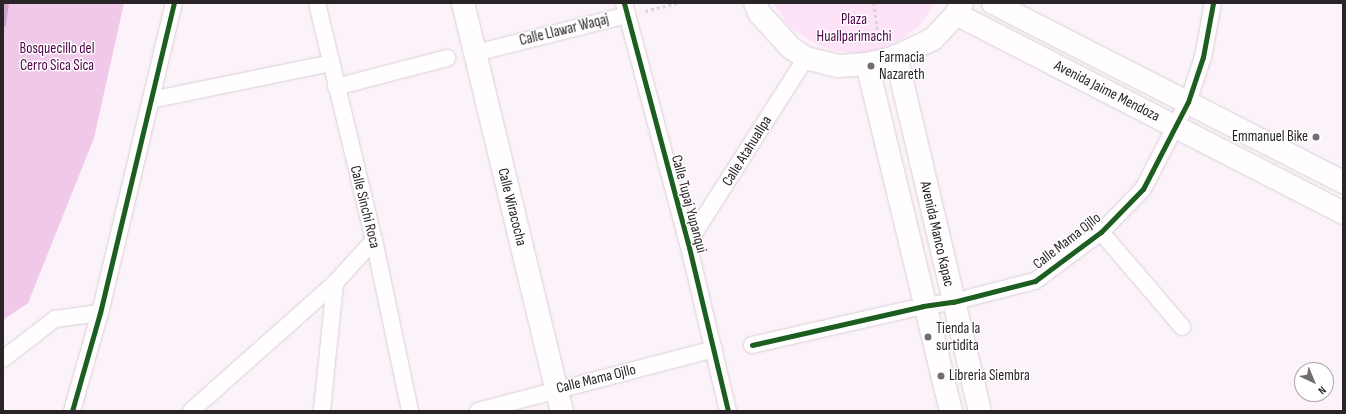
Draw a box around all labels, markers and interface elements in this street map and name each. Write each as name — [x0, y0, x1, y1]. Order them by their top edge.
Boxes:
street label: Calle Llawar Waqaj — [518, 10, 610, 50]
park label: Plaza Huallparimachi — [817, 10, 891, 45]
park label: Bosquecillo del Cerro Sica Sica — [20, 39, 94, 74]
place label: Farmacia Nazareth — [879, 48, 925, 83]
street label: Avenida Jaime Mendoza — [1051, 57, 1163, 125]
marker: Farmacia Nazareth — [866, 61, 876, 71]
street label: Calle Atahuallpa — [718, 113, 776, 189]
place label: Emmanuel Bike — [1232, 128, 1308, 146]
marker: Emmanuel Bike — [1311, 132, 1321, 142]
street label: Calle Tupaj Yupanqui — [667, 153, 711, 255]
street label: Calle Sinchi Roca — [346, 164, 384, 250]
street label: Calle Wiracocha — [494, 166, 530, 248]
street label: Avenida Manco Kapac — [916, 180, 958, 288]
street label: Calle Mama Ojllo — [1029, 209, 1105, 273]
place label: Tienda la surtidita — [936, 319, 980, 354]
marker: Tienda la surtidita — [923, 332, 933, 342]
street label: Calle Mama Ojllo — [554, 360, 638, 398]
north arrow — [1294, 362, 1334, 402]
place label: Libreria Siembra — [949, 367, 1030, 385]
marker: Libreria Siembra — [936, 371, 946, 381]
text: N — [1315, 384, 1329, 397]

